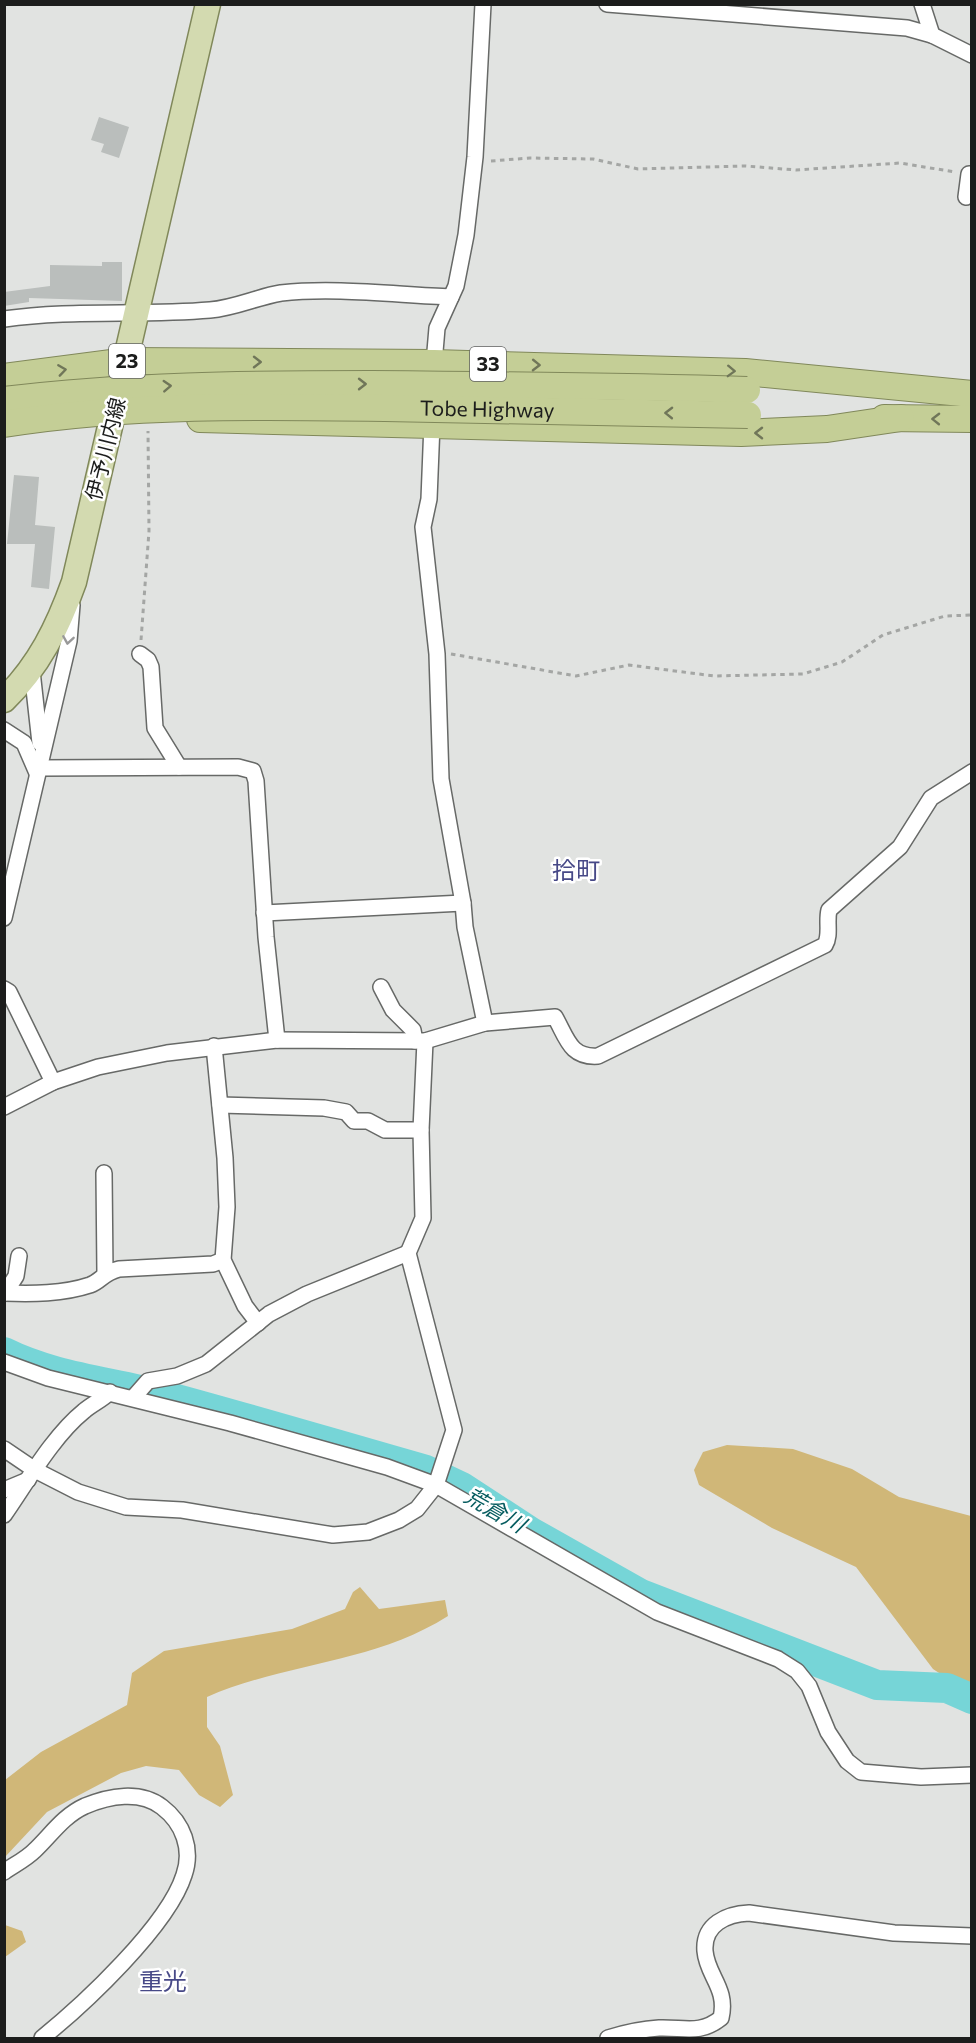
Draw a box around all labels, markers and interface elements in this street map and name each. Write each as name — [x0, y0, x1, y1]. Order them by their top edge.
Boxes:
road number: 23 — [109, 344, 145, 378]
road number: 33 — [470, 347, 506, 381]
one-way arrow — [252, 356, 261, 368]
one-way arrow — [531, 359, 540, 371]
one-way arrow — [58, 364, 67, 376]
one-way arrow — [726, 365, 735, 378]
one-way arrow — [358, 378, 367, 390]
one-way arrow — [163, 379, 172, 392]
street label: 伊予川内線 — [80, 395, 129, 503]
street label: Tobe Highway — [420, 395, 555, 422]
one-way arrow — [664, 407, 673, 419]
one-way arrow — [932, 412, 941, 425]
one-way arrow — [755, 427, 764, 439]
one-way arrow — [63, 636, 75, 645]
district label: 拾町 — [552, 855, 600, 884]
water label: 荒倉川 — [460, 1481, 532, 1539]
district label: 重光 — [139, 1966, 187, 1995]

